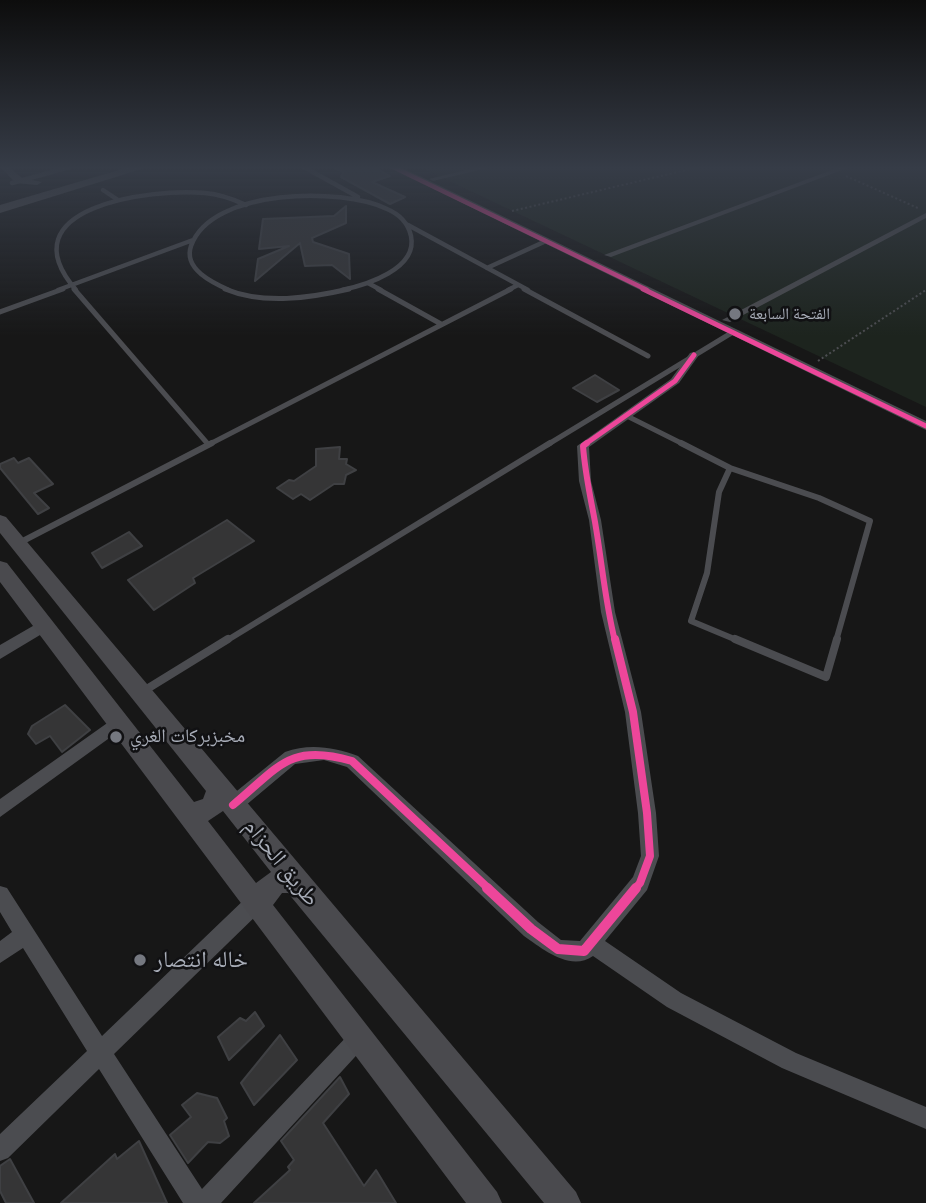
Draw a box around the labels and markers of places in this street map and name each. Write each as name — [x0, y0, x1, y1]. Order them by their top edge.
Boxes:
place label: الفتحة السابعة — [749, 304, 830, 324]
marker: الفتحة السابعة — [727, 306, 743, 322]
place label: مخبزبركات الغري — [130, 726, 245, 748]
marker: مخبزبركات الغري — [108, 729, 124, 745]
place label: خاله انتصار — [154, 946, 248, 974]
marker: خاله انتصار — [132, 952, 148, 968]

